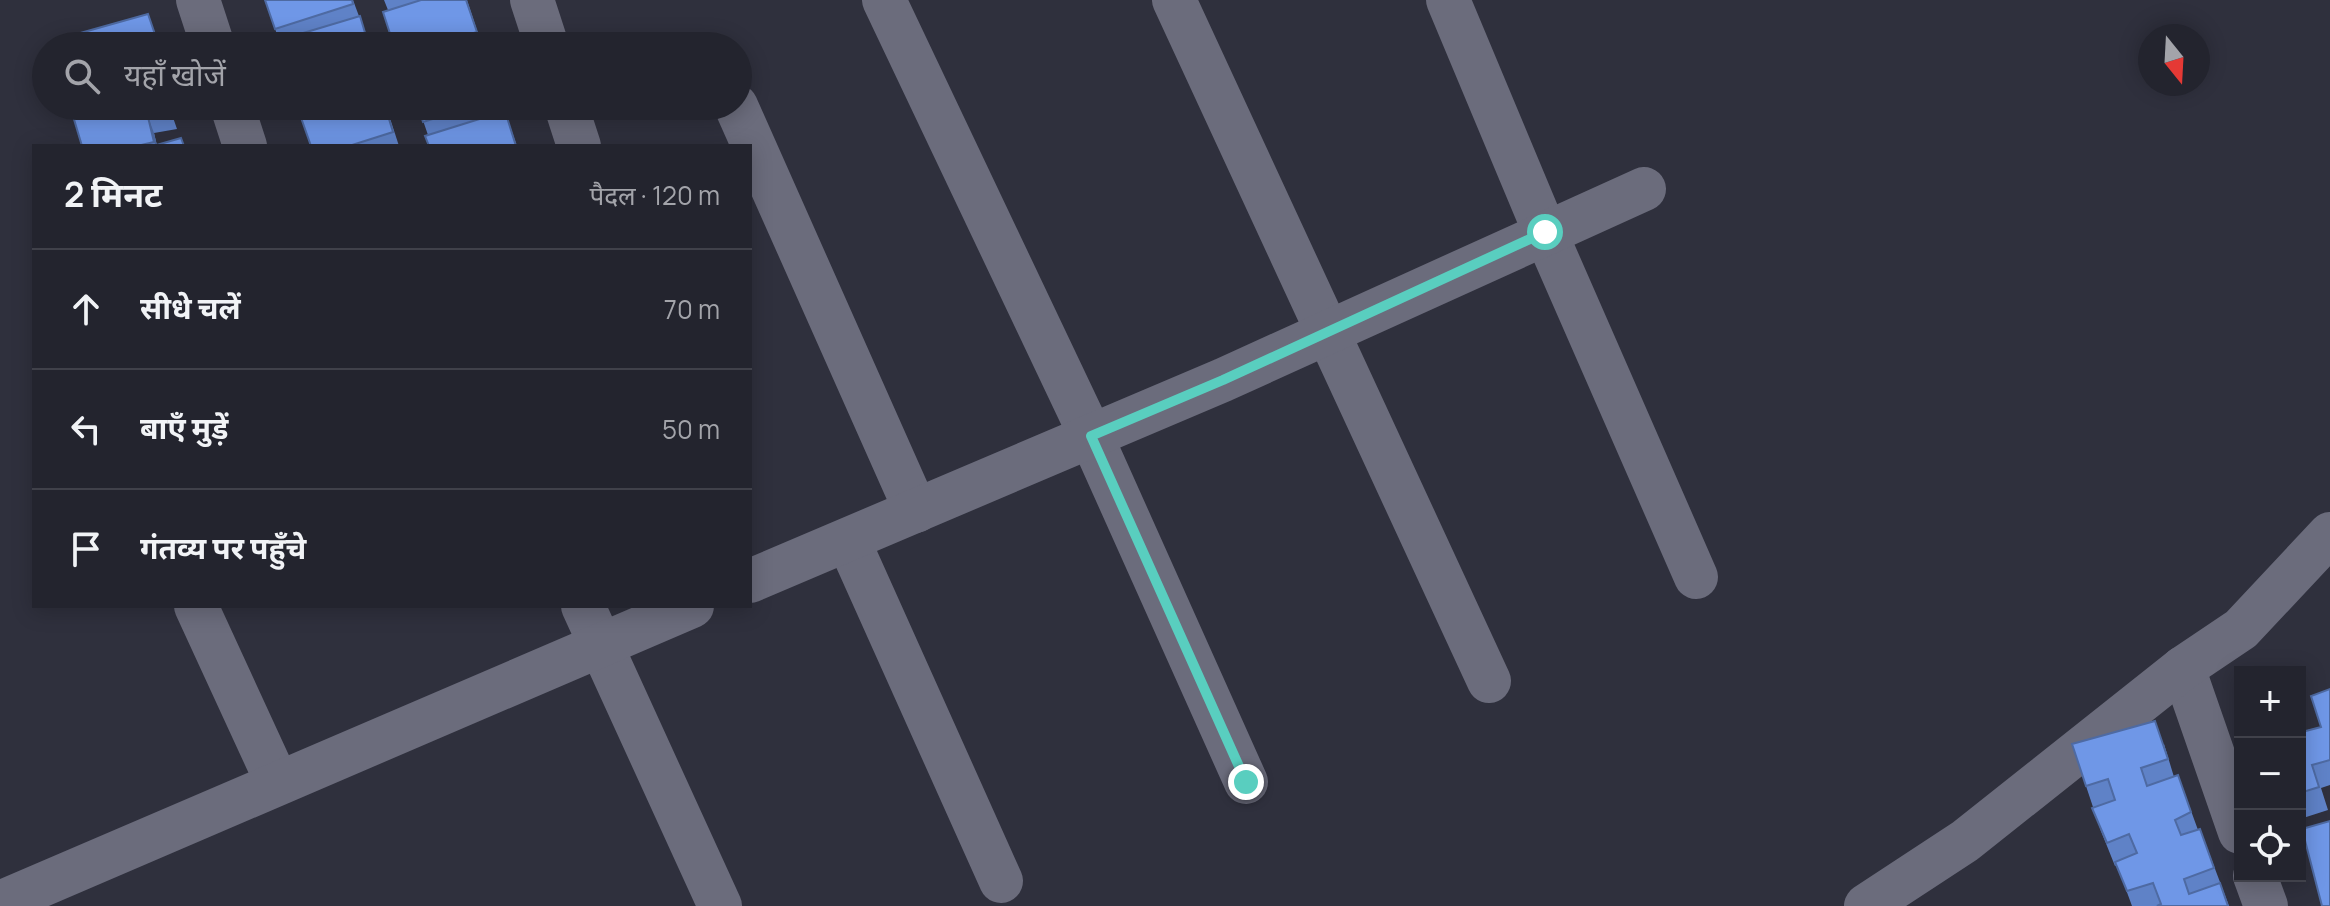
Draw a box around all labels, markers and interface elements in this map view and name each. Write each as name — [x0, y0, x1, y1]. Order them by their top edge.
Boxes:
north arrow — [2138, 24, 2210, 96]
search box — [32, 32, 752, 120]
icon: search — [60, 54, 104, 98]
text: यहाँ खोजें — [124, 54, 226, 95]
text: 2 मिनट — [64, 171, 162, 217]
text: पैदल · 120 m — [589, 177, 720, 213]
route start — [1527, 214, 1563, 250]
icon: ahead — [64, 287, 108, 331]
text: सीधे चलें — [140, 287, 241, 328]
text: 70 m — [664, 291, 720, 327]
icon: left — [64, 407, 108, 451]
text: बाएँ मुड़ें — [140, 407, 228, 448]
text: 50 m — [662, 411, 720, 447]
icon: arrive — [64, 527, 108, 571]
text: गंतव्य पर पहुँचे — [140, 527, 306, 568]
map controls — [2234, 666, 2306, 882]
button: + — [2234, 666, 2306, 738]
button: − — [2234, 738, 2306, 810]
route end — [1228, 764, 1264, 800]
button: locate — [2234, 810, 2306, 882]

